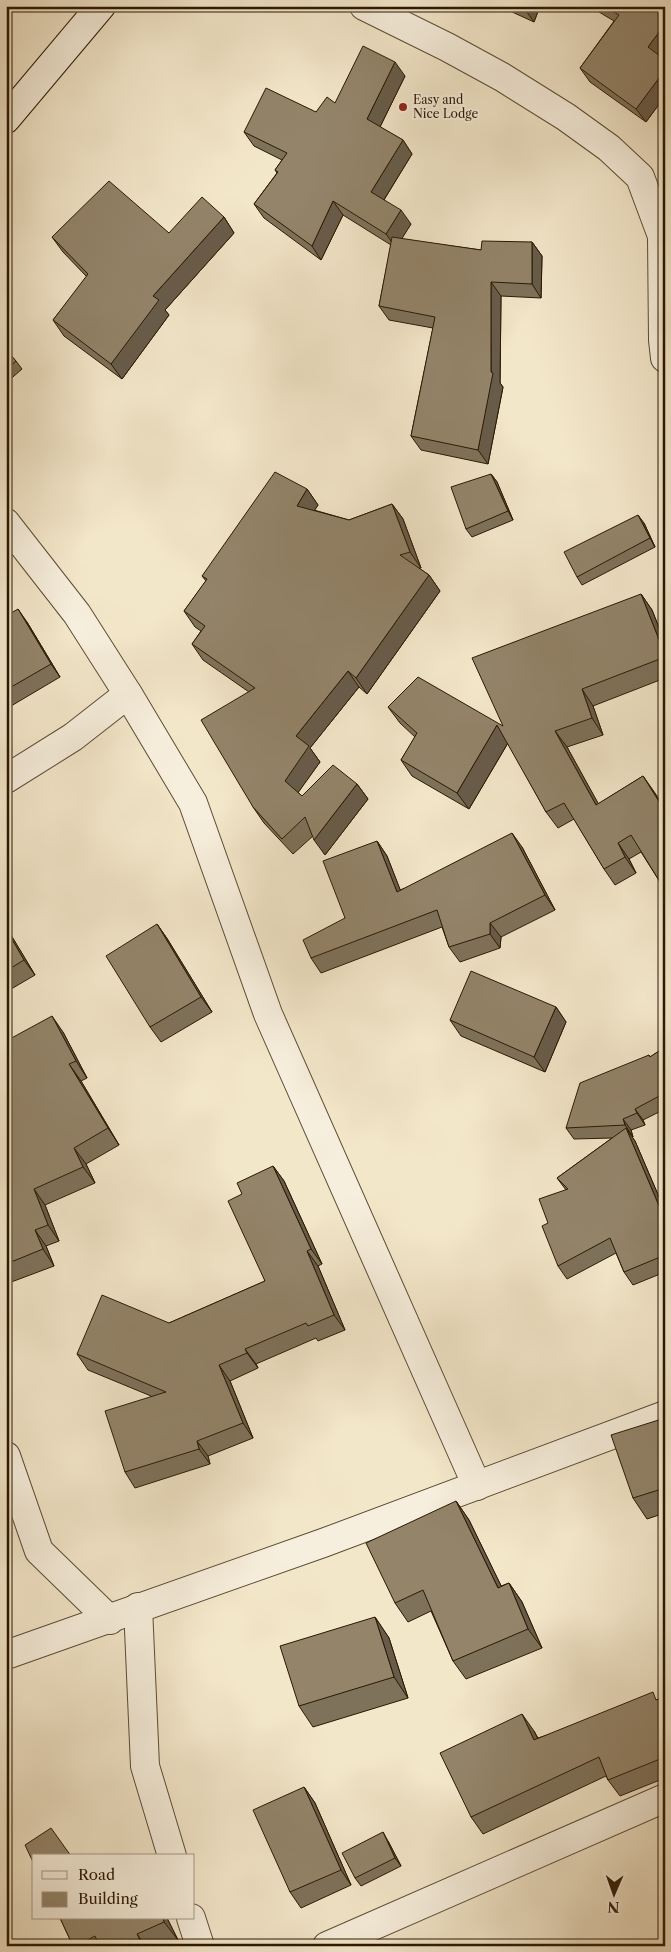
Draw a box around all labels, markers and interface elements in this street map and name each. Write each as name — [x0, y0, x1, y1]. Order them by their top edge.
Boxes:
place label: Easy and Nice Lodge — [413, 92, 478, 121]
marker: Easy and Nice Lodge — [397, 101, 409, 113]
legend — [32, 1854, 195, 1920]
text: Road — [78, 1865, 115, 1884]
north arrow — [588, 1870, 638, 1920]
text: Building — [78, 1889, 138, 1908]
text: N — [607, 1898, 620, 1916]

